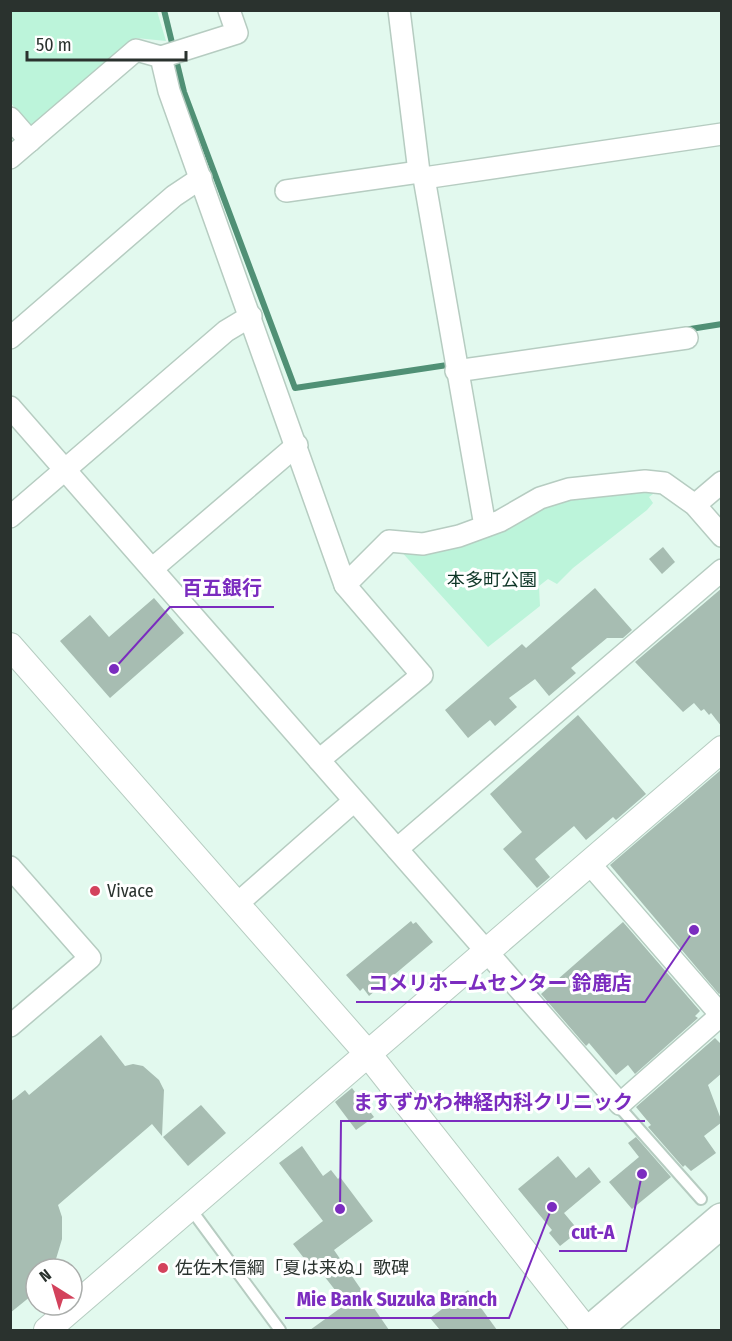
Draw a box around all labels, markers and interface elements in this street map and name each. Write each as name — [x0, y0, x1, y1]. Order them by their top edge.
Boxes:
scale bar — [27, 24, 186, 62]
text: 50 m — [36, 34, 72, 56]
callout: 百五銀行 — [170, 569, 274, 607]
park label: 本多町公園 — [447, 569, 537, 591]
text: 百五銀行 — [182, 576, 262, 600]
place label: Vivace — [107, 880, 154, 902]
marker: Vivace — [88, 884, 102, 898]
callout: コメリホームセンター 鈴鹿店 — [356, 964, 645, 1002]
text: コメリホームセンター 鈴鹿店 — [368, 971, 632, 995]
callout: ますずかわ神経内科クリニック — [341, 1083, 645, 1121]
text: ますずかわ神経内科クリニック — [353, 1090, 633, 1114]
callout: cut-A — [559, 1213, 626, 1251]
text: cut-A — [571, 1220, 616, 1244]
north arrow — [24, 1257, 84, 1317]
place label: 佐佐木信綱「夏は来ぬ」歌碑 — [175, 1257, 409, 1279]
marker: 佐佐木信綱「夏は来ぬ」歌碑 — [156, 1261, 170, 1275]
text: N — [36, 1265, 55, 1286]
callout: Mie Bank Suzuka Branch — [285, 1280, 509, 1318]
text: Mie Bank Suzuka Branch — [297, 1287, 497, 1311]

